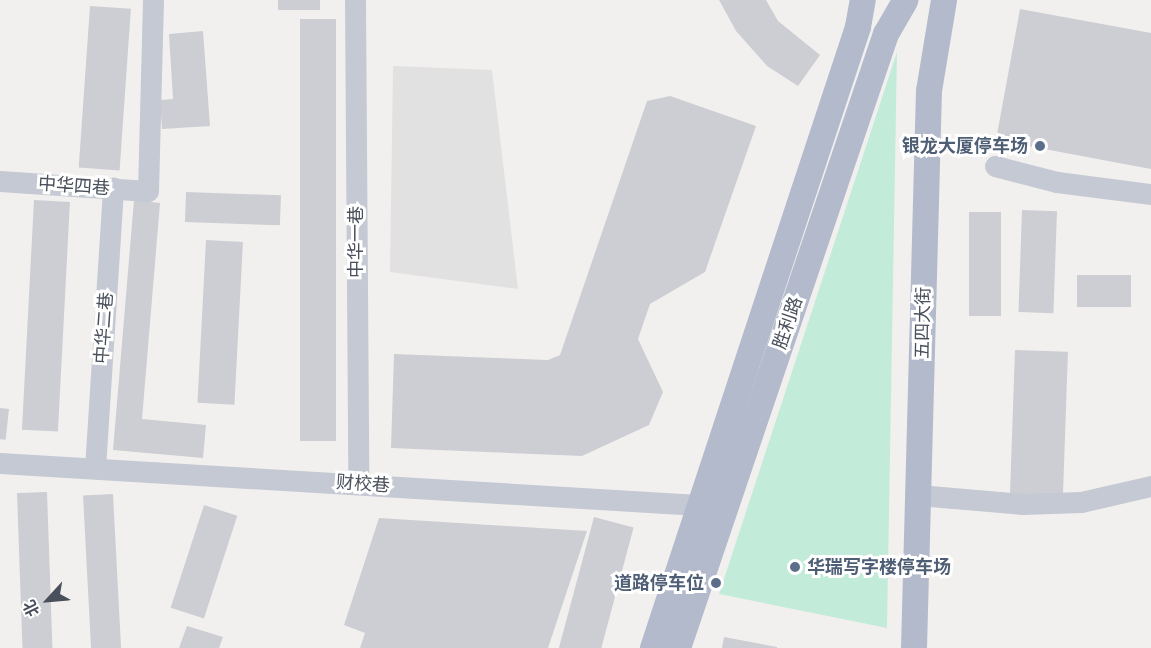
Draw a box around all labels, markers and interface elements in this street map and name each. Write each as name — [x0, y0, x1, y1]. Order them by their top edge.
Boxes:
place label: 银龙大厦停车场 — [902, 135, 1028, 157]
marker: 银龙大厦停车场 — [1033, 139, 1047, 153]
street label: 中华四巷 — [37, 173, 111, 199]
street label: 中华一巷 — [345, 206, 367, 278]
street label: 五四大街 — [912, 287, 934, 359]
street label: 中华二巷 — [91, 291, 117, 365]
street label: 胜利路 — [769, 294, 807, 352]
street label: 财校巷 — [335, 471, 391, 497]
place label: 华瑞写字楼停车场 — [807, 556, 951, 578]
marker: 华瑞写字楼停车场 — [788, 560, 802, 574]
north arrow — [18, 570, 78, 630]
place label: 道路停车位 — [614, 572, 704, 594]
marker: 道路停车位 — [709, 576, 723, 590]
text: 北 — [19, 596, 44, 619]

